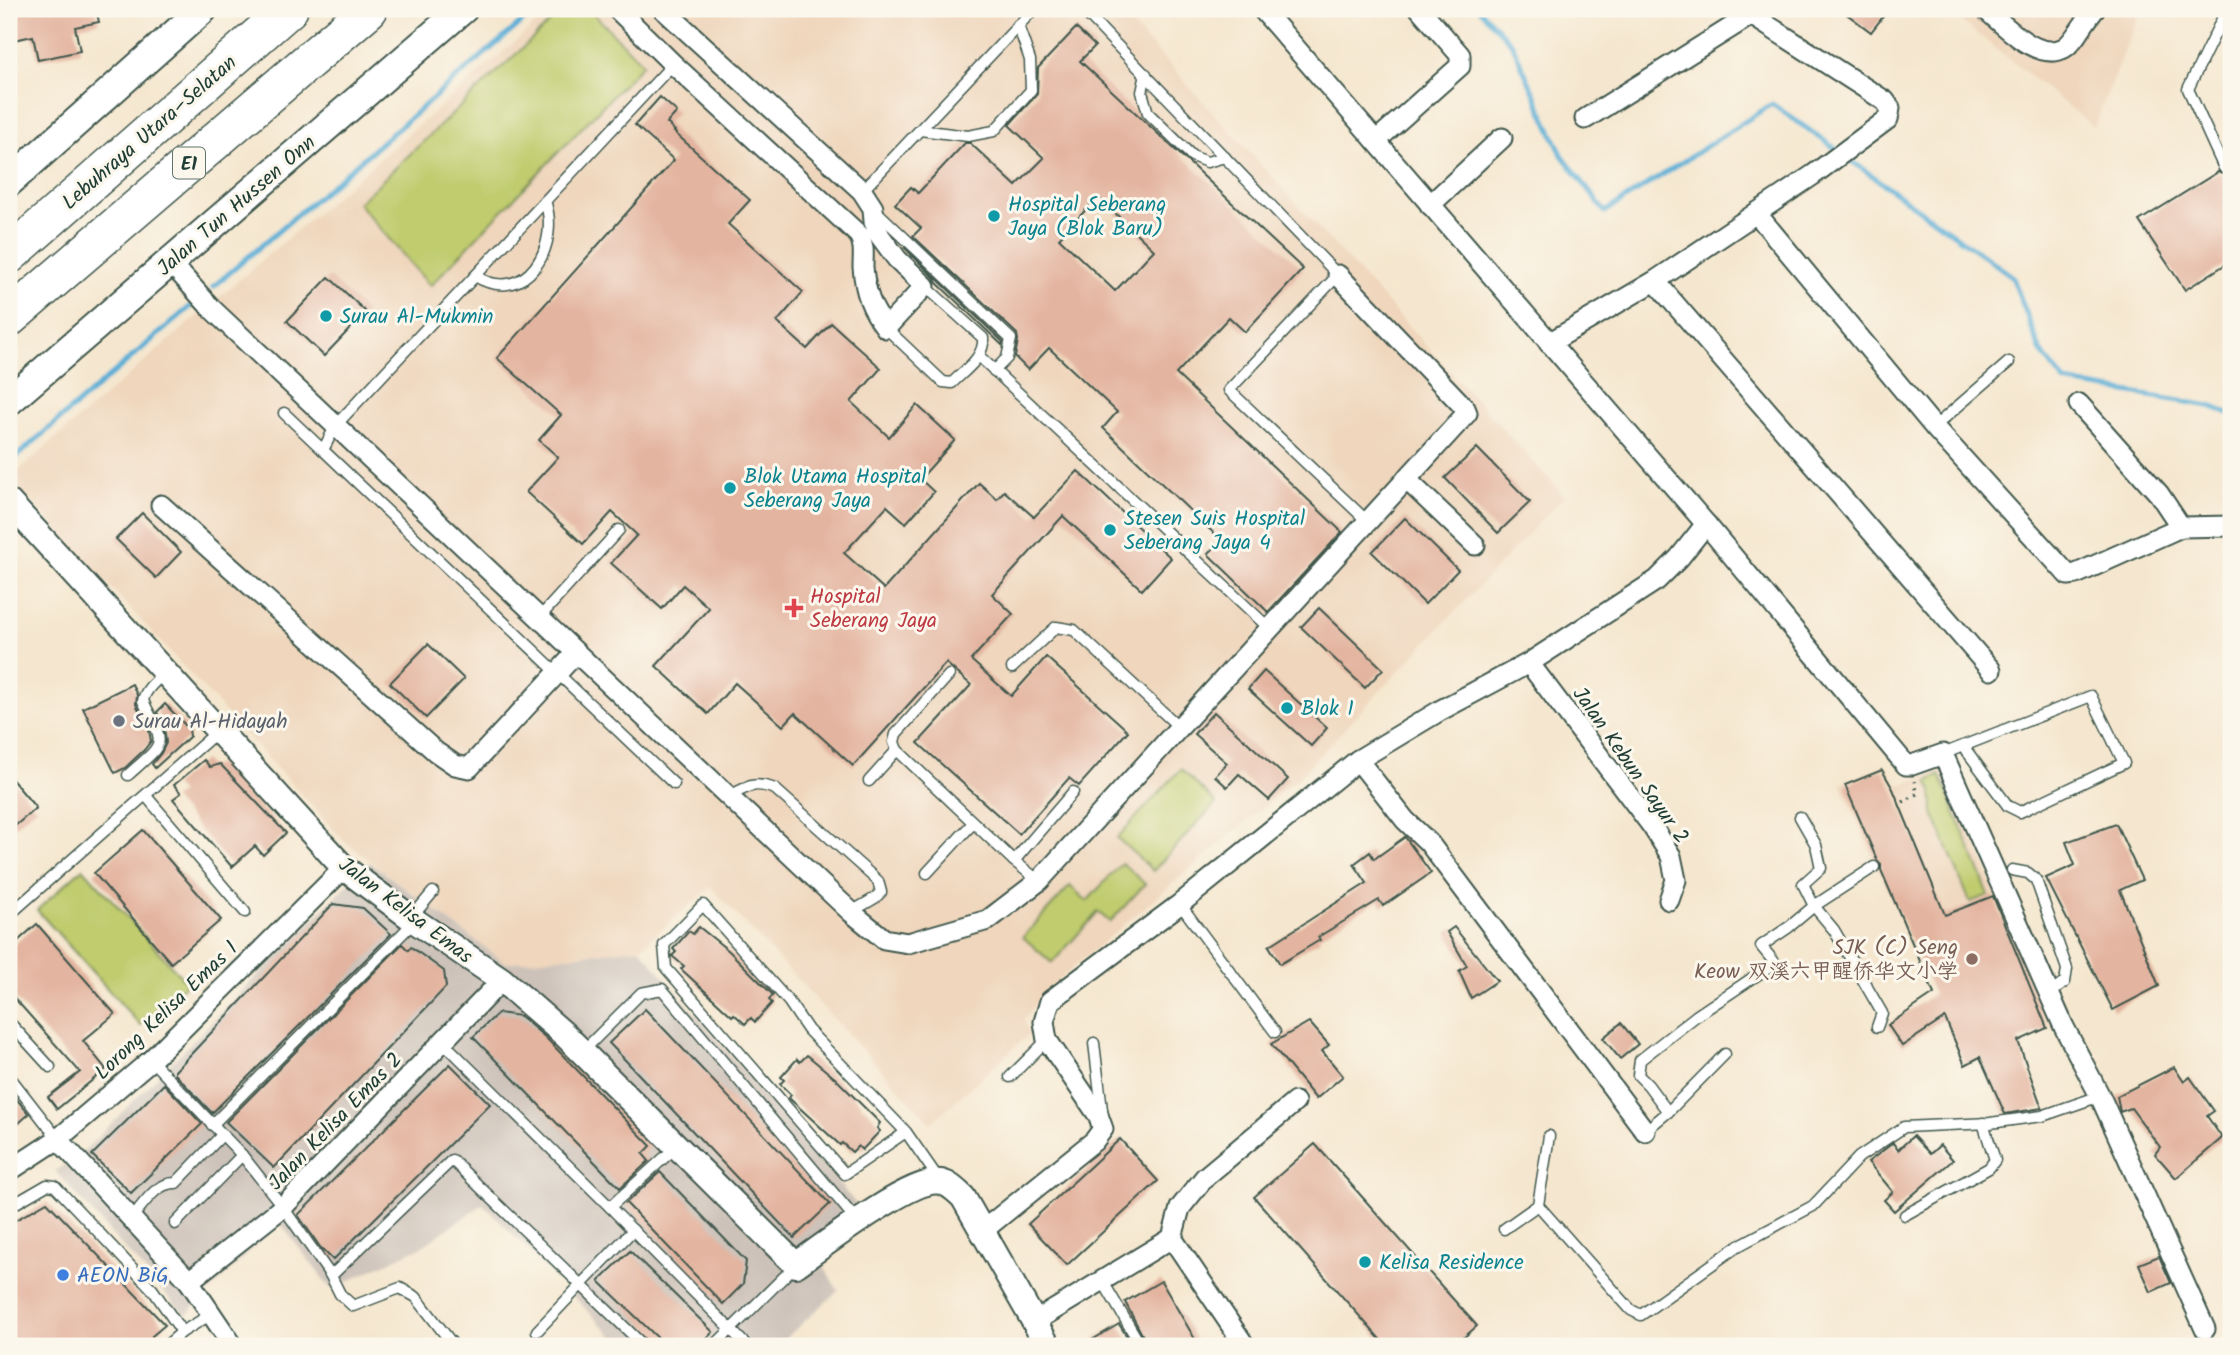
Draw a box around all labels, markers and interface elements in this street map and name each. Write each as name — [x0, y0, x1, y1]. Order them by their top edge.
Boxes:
street label: Lebuhraya Utara–Selatan — [55, 47, 245, 219]
street label: Jalan Tun Hussen Onn — [150, 128, 324, 285]
road number: E1 — [173, 148, 205, 178]
place label: Hospital Seberang Jaya (Blok Baru) — [1008, 189, 1166, 246]
marker: Hospital Seberang Jaya (Blok Baru) — [986, 208, 1002, 224]
place label: Surau Al-Mukmin — [340, 301, 494, 334]
marker: Surau Al-Mukmin — [318, 308, 334, 324]
place label: Blok Utama Hospital Seberang Jaya — [744, 461, 927, 518]
marker: Blok Utama Hospital Seberang Jaya — [722, 480, 738, 496]
place label: Stesen Suis Hospital Seberang Jaya 4 — [1124, 503, 1305, 560]
marker: Stesen Suis Hospital Seberang Jaya 4 — [1102, 522, 1118, 538]
place label: Hospital Seberang Jaya — [810, 581, 937, 638]
marker: Hospital Seberang Jaya — [784, 598, 804, 618]
street label: Jalan Kebun Sayur 2 — [1563, 680, 1696, 851]
place label: Blok 1 — [1301, 693, 1354, 726]
marker: Blok 1 — [1279, 700, 1295, 716]
place label: Surau Al-Hidayah — [133, 706, 287, 739]
marker: Surau Al-Hidayah — [111, 713, 127, 729]
street label: Jalan Kelisa Emas — [331, 849, 479, 973]
place label: SJK (C) Seng Keow 双溪六甲醒侨华文小学 — [1694, 932, 1958, 989]
street label: Lorong Kelisa Emas 1 — [88, 934, 247, 1089]
marker: SJK (C) Seng Keow 双溪六甲醒侨华文小学 — [1964, 951, 1980, 967]
street label: Jalan Kelisa Emas 2 — [261, 1045, 411, 1199]
place label: Kelisa Residence — [1379, 1247, 1524, 1280]
marker: Kelisa Residence — [1357, 1254, 1373, 1270]
place label: AEON BiG — [77, 1260, 169, 1293]
marker: AEON BiG — [55, 1267, 71, 1283]

